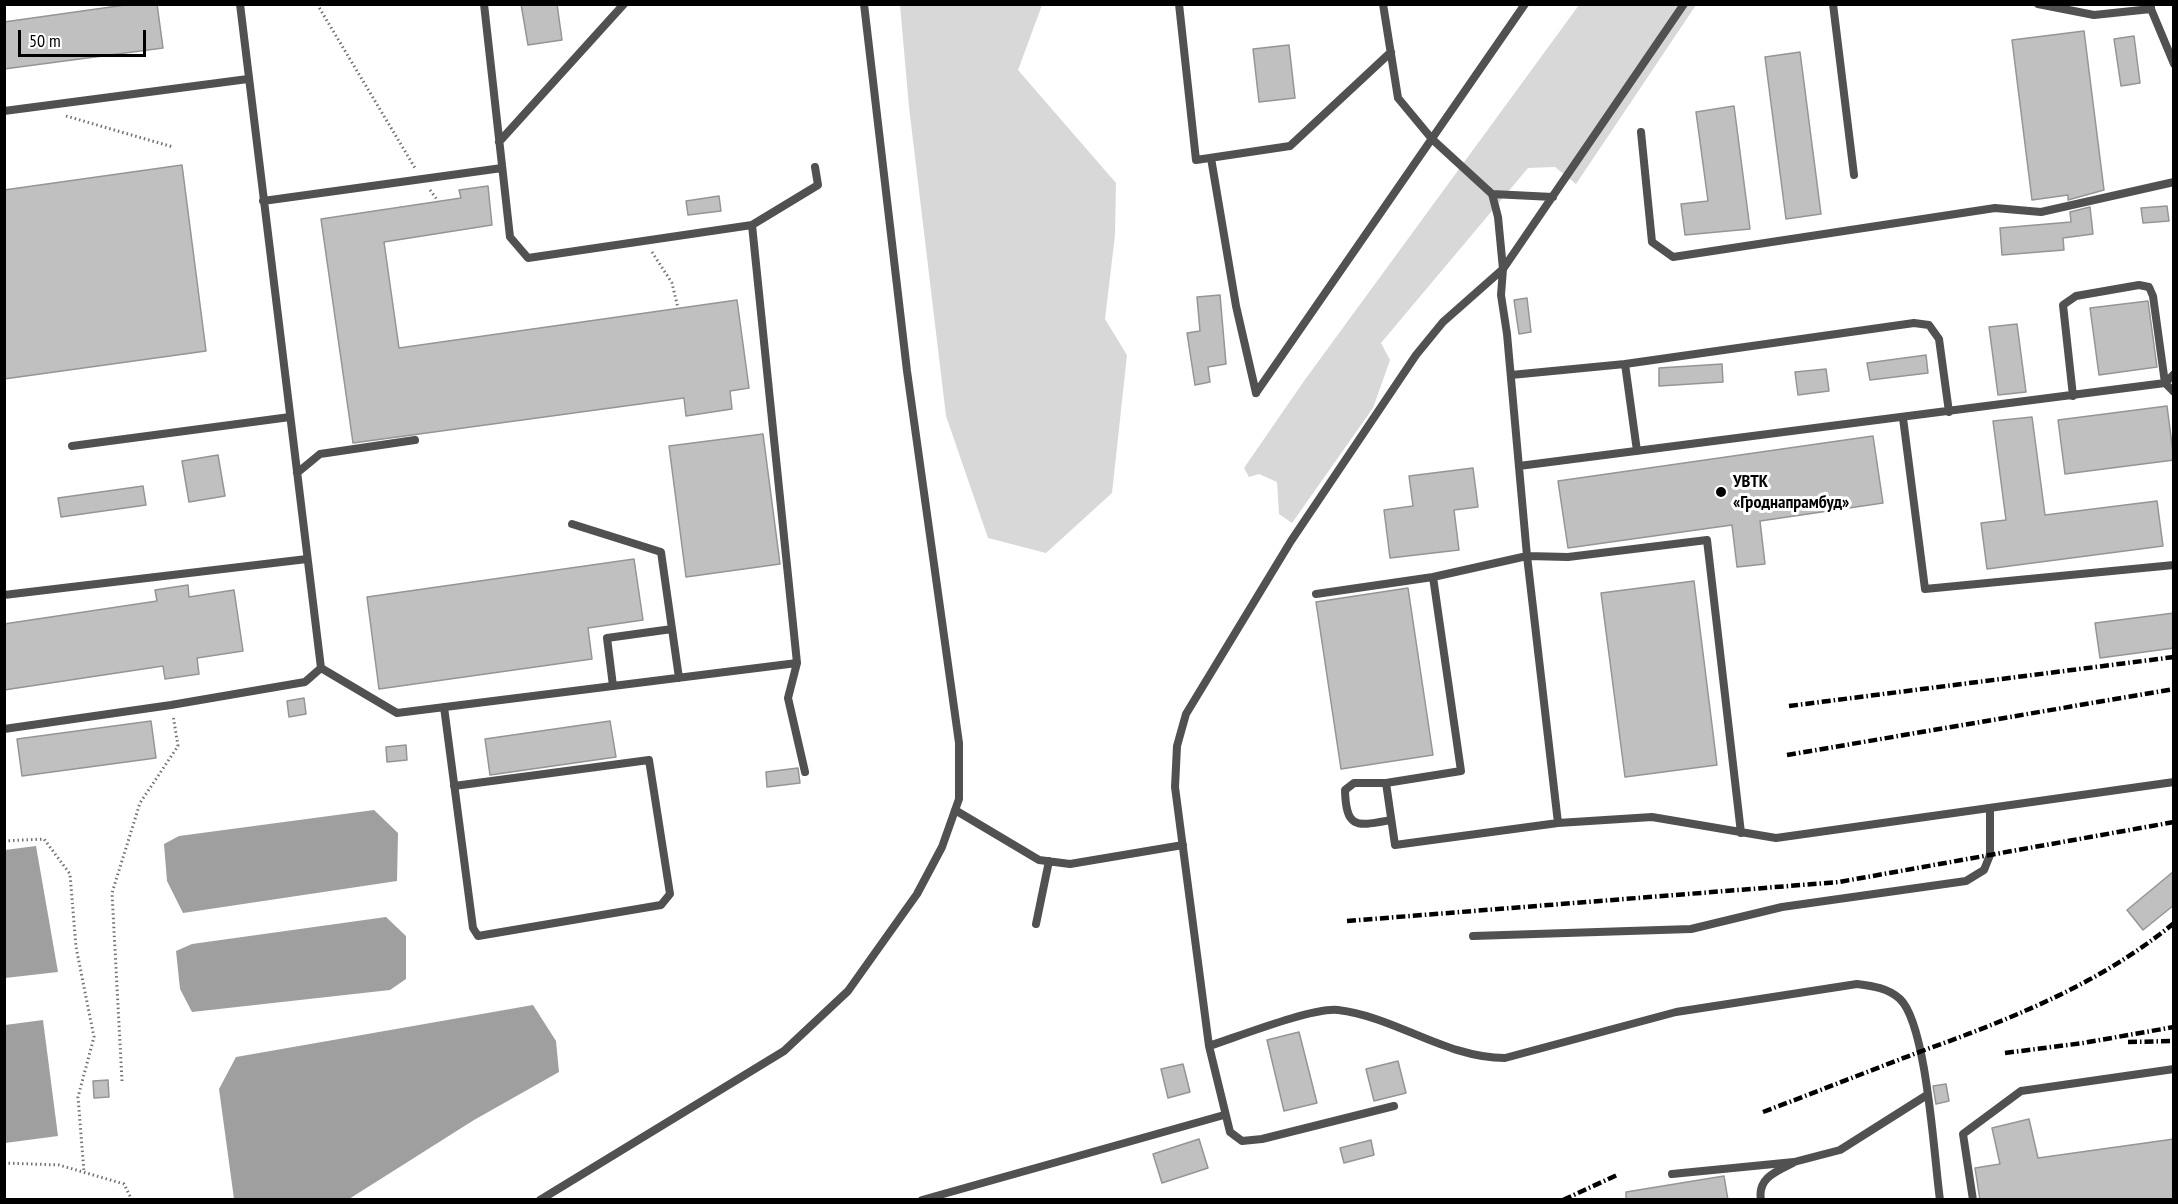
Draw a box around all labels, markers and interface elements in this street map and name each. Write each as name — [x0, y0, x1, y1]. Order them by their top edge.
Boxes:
scale bar — [21, 18, 148, 56]
text: 50 m — [29, 29, 61, 52]
place label: УВТК «Гроднапрамбуд» — [1733, 471, 1849, 514]
marker: УВТК «Гроднапрамбуд» — [1714, 485, 1728, 499]

